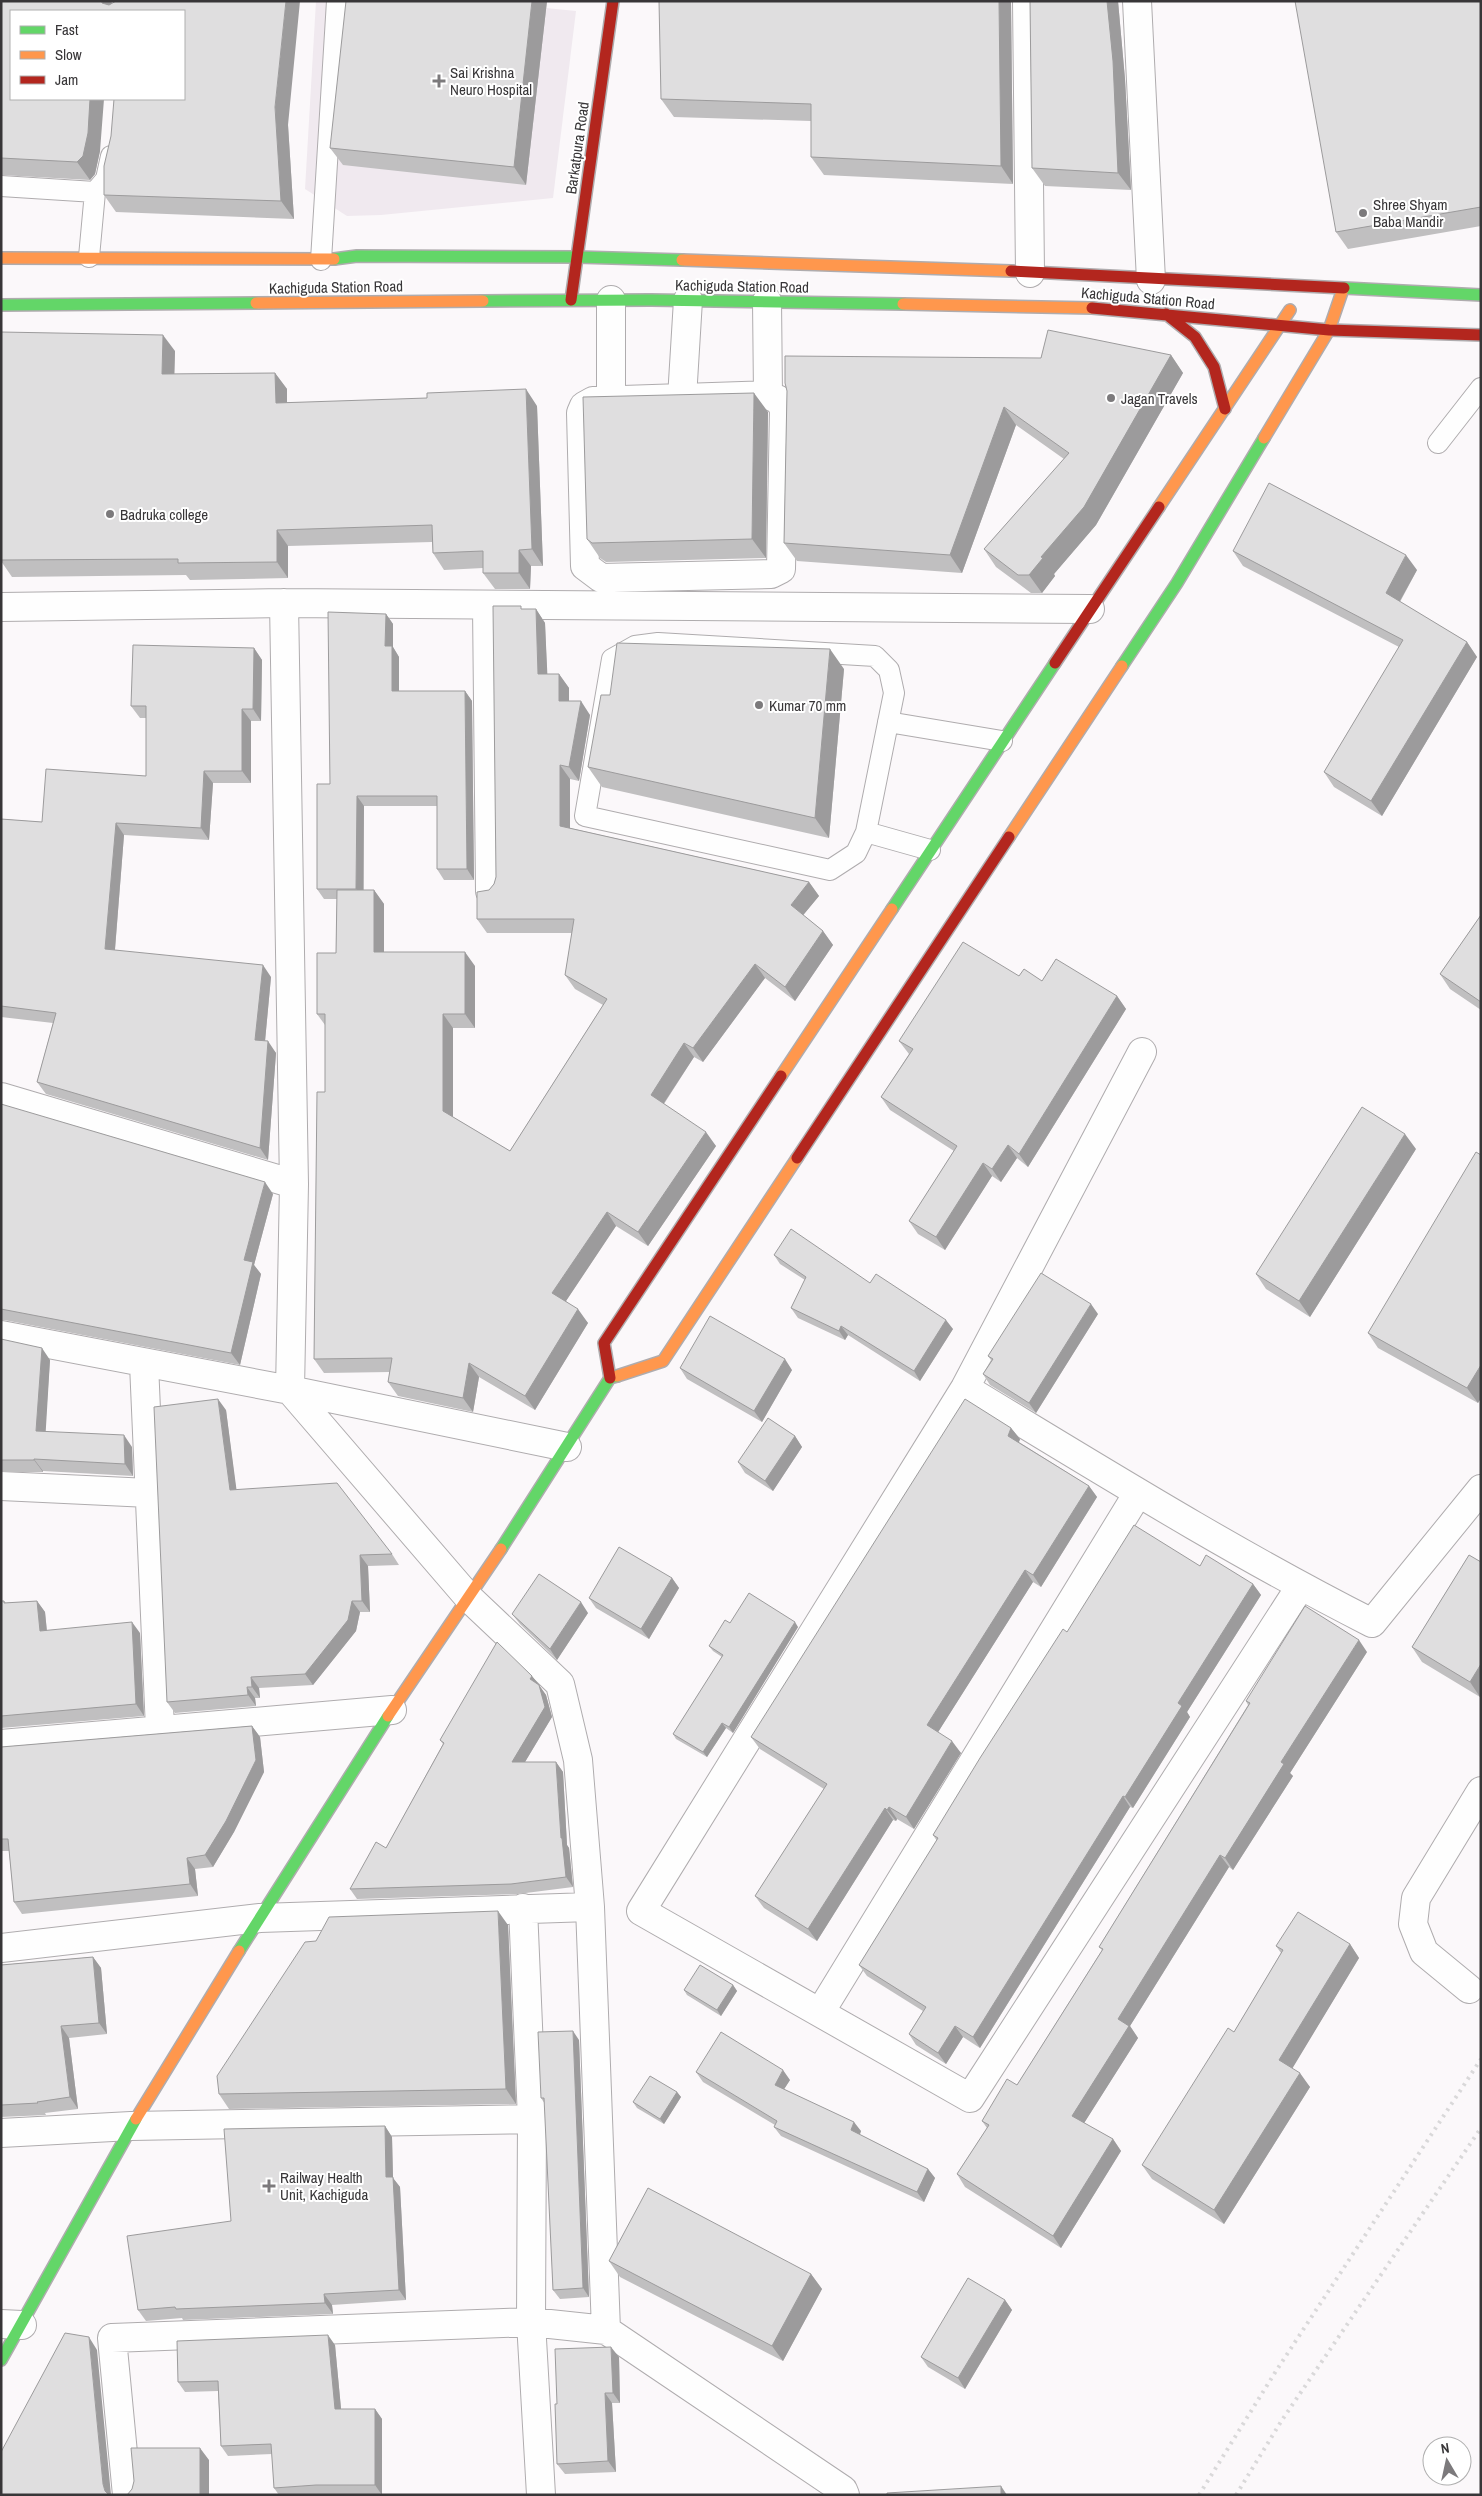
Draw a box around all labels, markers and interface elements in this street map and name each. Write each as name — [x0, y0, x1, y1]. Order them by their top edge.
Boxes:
legend — [10, 10, 185, 100]
text: Fast — [55, 19, 79, 40]
text: Slow — [55, 44, 82, 65]
place label: Sai Krishna Neuro Hospital — [450, 62, 532, 100]
text: Jam — [55, 69, 78, 90]
marker: Sai Krishna Neuro Hospital — [432, 74, 446, 88]
street label: Barkatpura Road — [560, 100, 594, 196]
place label: Shree Shyam Baba Mandir — [1373, 194, 1448, 232]
marker: Shree Shyam Baba Mandir — [1357, 207, 1369, 219]
street label: Kachiguda Station Road — [675, 274, 809, 298]
street label: Kachiguda Station Road — [269, 275, 403, 299]
street label: Kachiguda Station Road — [1080, 282, 1216, 314]
place label: Jagan Travels — [1121, 388, 1198, 409]
marker: Jagan Travels — [1105, 392, 1117, 404]
place label: Badruka college — [120, 504, 208, 525]
marker: Badruka college — [104, 508, 116, 520]
place label: Kumar 70 mm — [769, 695, 846, 716]
marker: Kumar 70 mm — [753, 699, 765, 711]
place label: Railway Health Unit, Kachiguda — [280, 2167, 368, 2205]
marker: Railway Health Unit, Kachiguda — [262, 2179, 276, 2193]
north arrow — [1422, 2436, 1472, 2486]
text: N — [1439, 2439, 1450, 2458]

